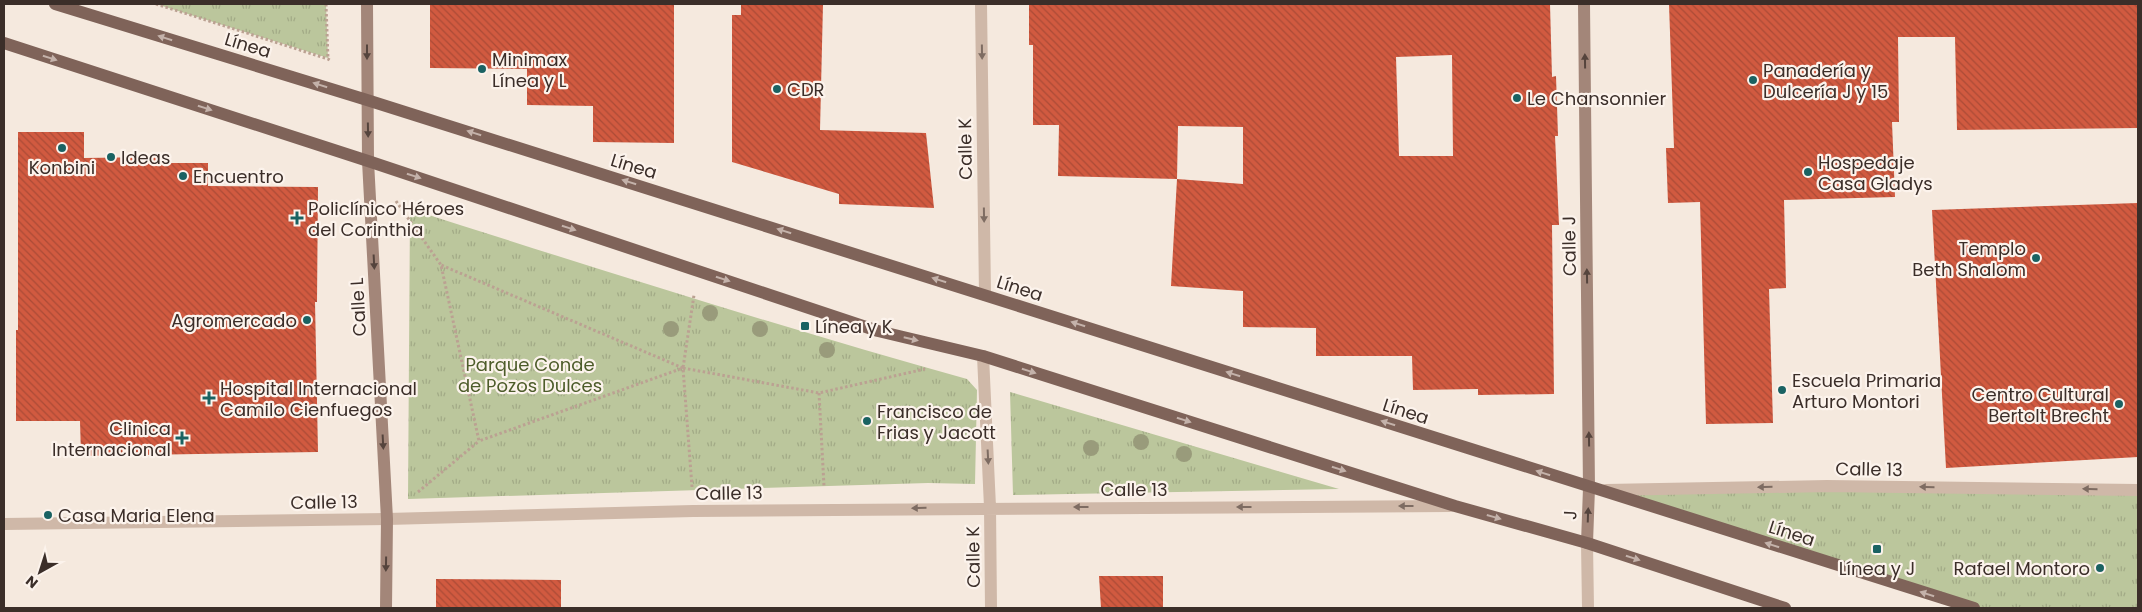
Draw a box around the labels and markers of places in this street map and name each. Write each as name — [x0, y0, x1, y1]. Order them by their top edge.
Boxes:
place label: Minimax Línea y L — [492, 47, 568, 93]
place label: Panadería y Dulcería J y 15 — [1763, 58, 1888, 104]
marker: Minimax Línea y L — [476, 63, 488, 75]
marker: Panadería y Dulcería J y 15 — [1747, 74, 1759, 86]
place label: CDR — [787, 77, 825, 102]
marker: CDR — [771, 83, 783, 95]
place label: Le Chansonnier — [1527, 86, 1666, 111]
marker: Le Chansonnier — [1511, 92, 1523, 104]
marker: Konbini — [56, 142, 68, 154]
place label: Ideas — [121, 145, 170, 170]
place label: Hospedaje Casa Gladys — [1818, 150, 1933, 196]
marker: Ideas — [105, 151, 117, 163]
place label: Konbini — [29, 155, 95, 180]
place label: Encuentro — [193, 164, 284, 189]
marker: Hospedaje Casa Gladys — [1802, 166, 1814, 178]
marker: Encuentro — [177, 170, 189, 182]
place label: Policlínico Héroes del Corinthia — [308, 196, 464, 242]
marker: Policlínico Héroes del Corinthia — [290, 211, 304, 225]
place label: Templo Beth Shalom — [1912, 236, 2026, 282]
marker: Templo Beth Shalom — [2030, 252, 2042, 264]
place label: Agromercado — [171, 308, 297, 333]
marker: Agromercado — [301, 314, 313, 326]
place label: Línea y K — [815, 314, 893, 339]
marker: Línea y K — [799, 320, 811, 332]
place label: Escuela Primaria Arturo Montori — [1792, 368, 1941, 414]
place label: Hospital Internacional Camilo Cienfuegos — [220, 376, 417, 422]
place label: Centro Cultural Bertolt Brecht — [1972, 382, 2109, 428]
marker: Escuela Primaria Arturo Montori — [1776, 384, 1788, 396]
marker: Hospital Internacional Camilo Cienfuegos — [202, 391, 216, 405]
marker: Centro Cultural Bertolt Brecht — [2113, 398, 2125, 410]
place label: Francisco de Frias y Jacott — [877, 399, 996, 445]
marker: Francisco de Frias y Jacott — [861, 415, 873, 427]
place label: Clinica Internacional — [52, 416, 171, 462]
marker: Clinica Internacional — [175, 431, 189, 445]
place label: Casa Maria Elena — [58, 503, 215, 528]
marker: Casa Maria Elena — [42, 509, 54, 521]
marker: Línea y J — [1871, 543, 1883, 555]
place label: Línea y J — [1839, 556, 1915, 581]
place label: Rafael Montoro — [1954, 556, 2090, 581]
marker: Rafael Montoro — [2094, 562, 2106, 574]

